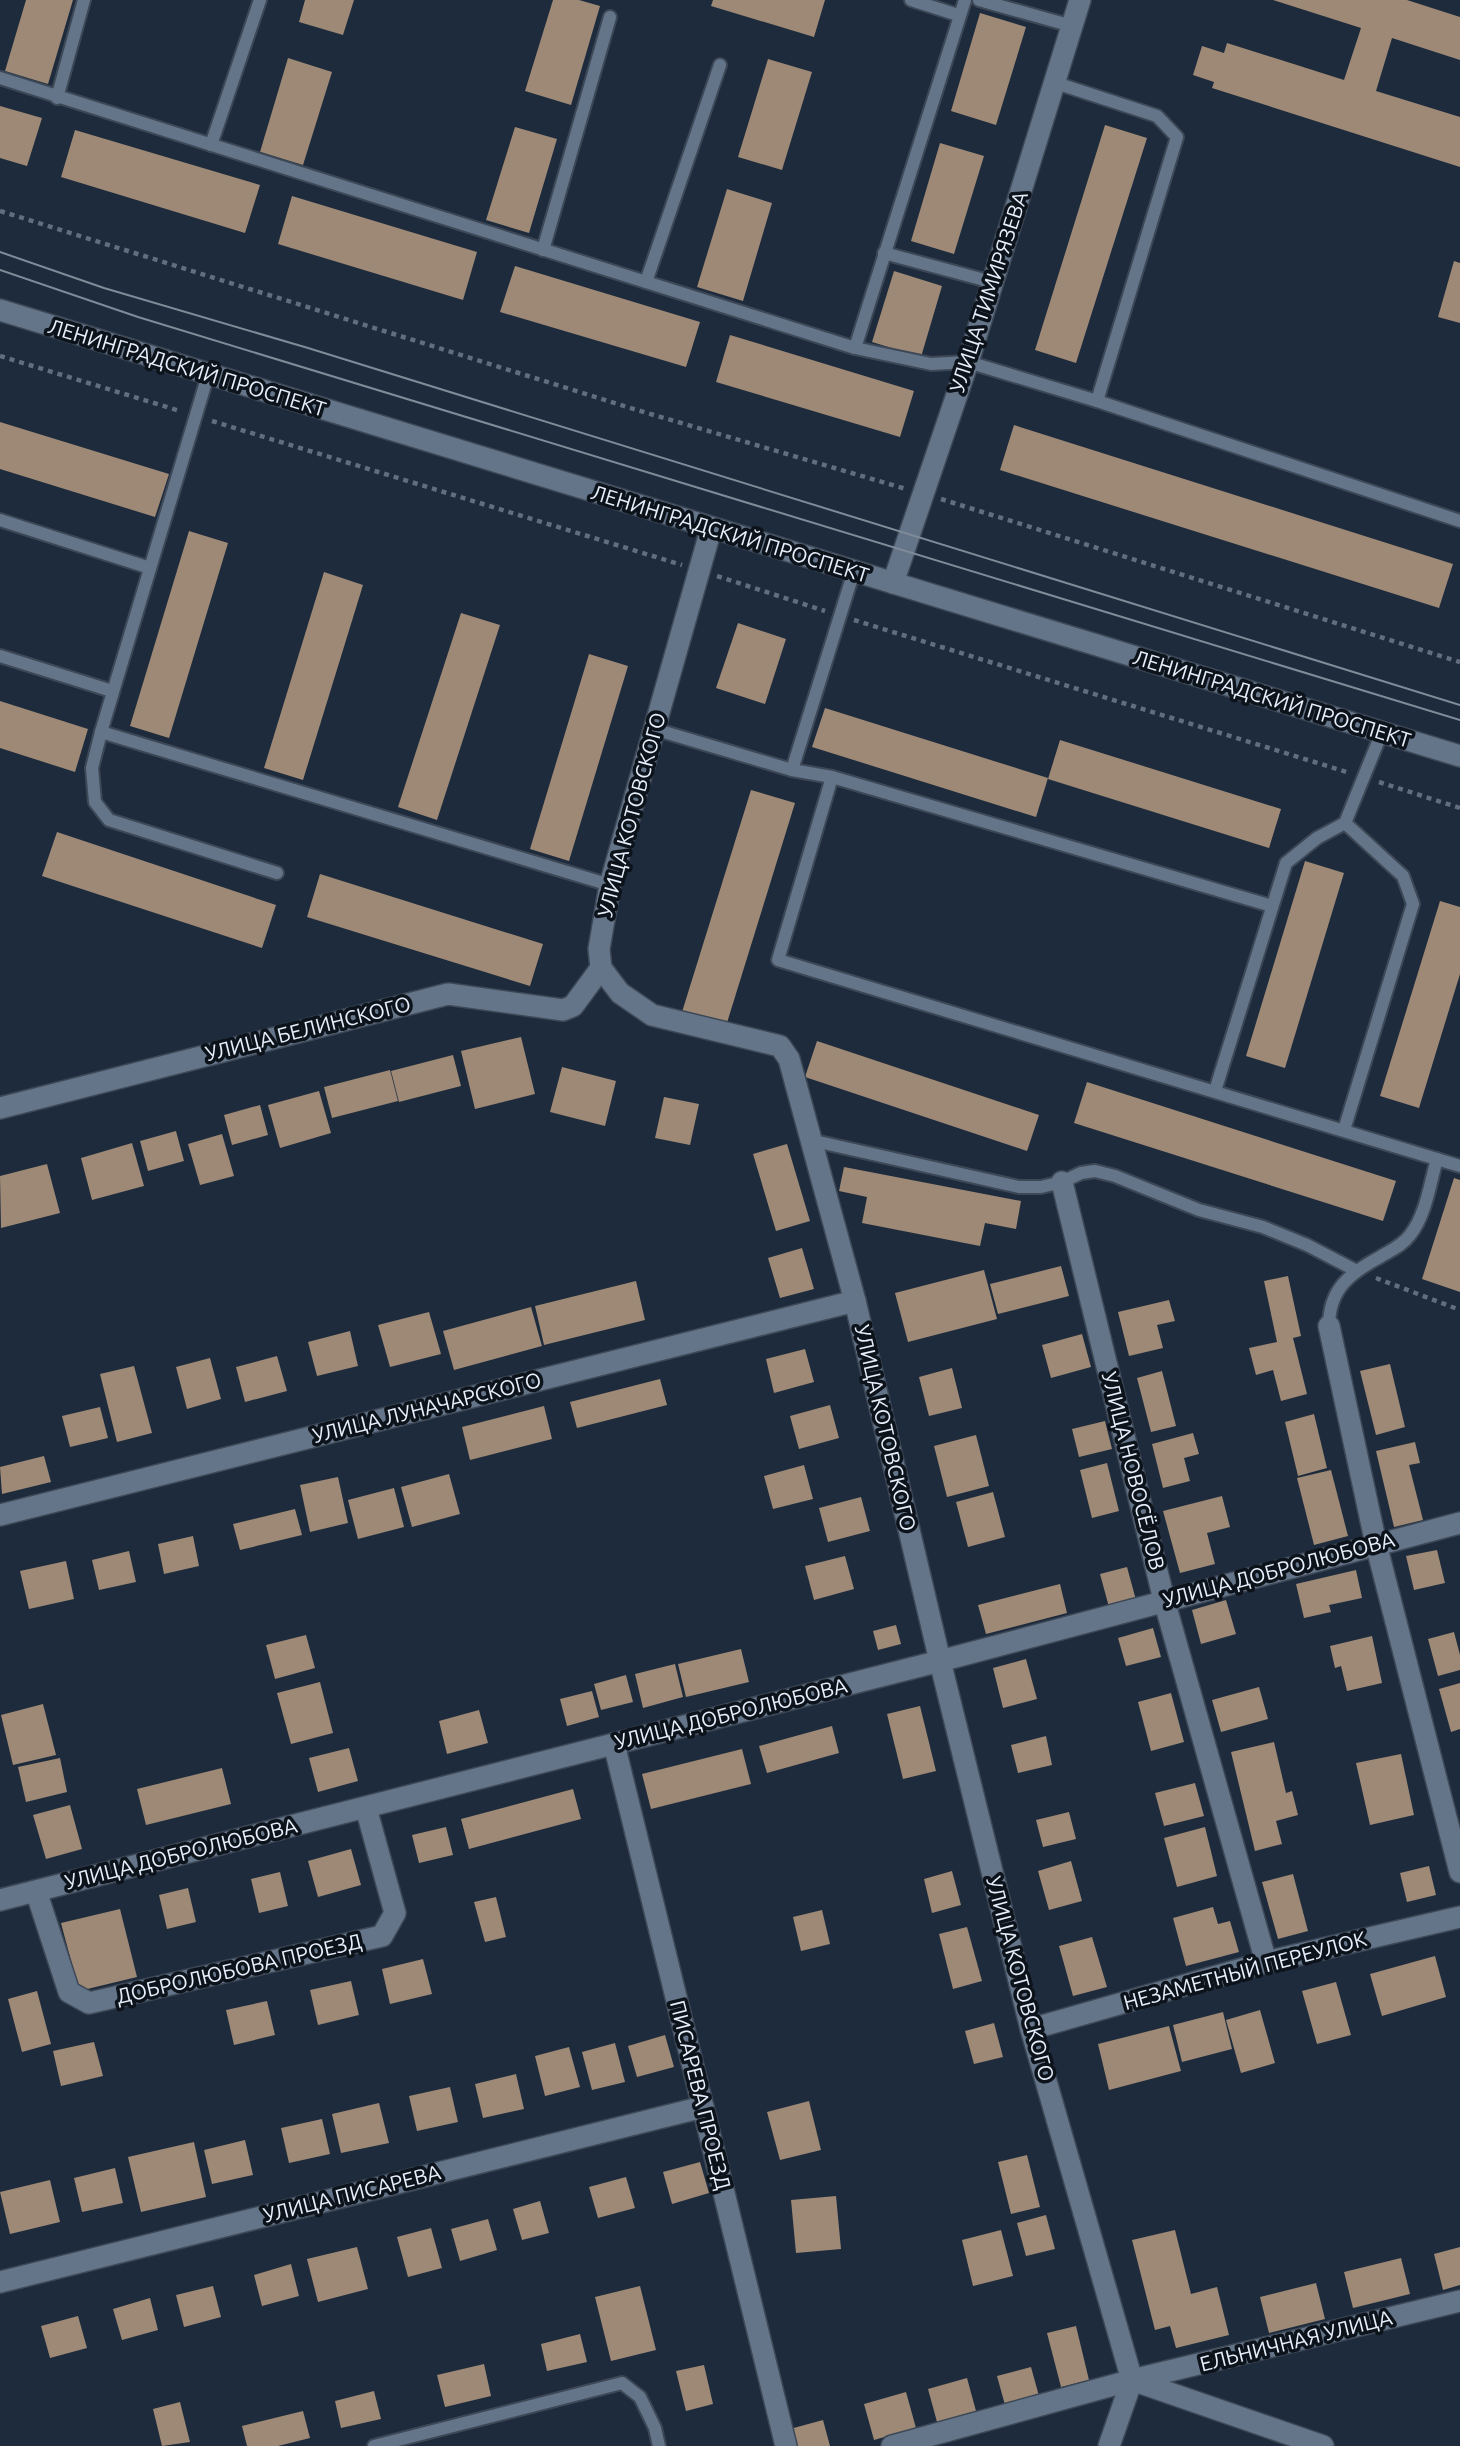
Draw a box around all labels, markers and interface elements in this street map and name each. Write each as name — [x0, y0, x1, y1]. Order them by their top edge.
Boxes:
street label: УЛИЦА ТИМИРЯЗЕВА — [944, 188, 1032, 395]
street label: ЛЕНИНГРАДСКИЙ ПРОСПЕКТ — [46, 313, 329, 421]
street label: ЛЕНИНГРАДСКИЙ ПРОСПЕКТ — [589, 479, 872, 587]
street label: ЛЕНИНГРАДСКИЙ ПРОСПЕКТ — [1131, 644, 1414, 752]
street label: УЛИЦА КОТОВСКОГО — [592, 710, 670, 920]
street label: УЛИЦА БЕЛИНСКОГО — [203, 991, 413, 1065]
street label: УЛИЦА КОТОВСКОГО — [851, 1322, 921, 1533]
street label: УЛИЦА ЛУНАЧАРСКОГО — [310, 1367, 544, 1447]
street label: УЛИЦА НОВОСЁЛОВ — [1098, 1369, 1170, 1572]
street label: УЛИЦА ДОБРОЛЮБОВА — [1160, 1526, 1397, 1612]
street label: УЛИЦА ДОБРОЛЮБОВА — [612, 1672, 850, 1754]
street label: УЛИЦА ДОБРОЛЮБОВА — [62, 1812, 300, 1894]
street label: УЛИЦА КОТОВСКОГО — [982, 1874, 1060, 2084]
street label: НЕЗАМЕТНЫЙ ПЕРЕУЛОК — [1120, 1926, 1369, 2014]
street label: ДОБРОЛЮБОВА ПРОЕЗД — [114, 1928, 364, 2008]
street label: ПИСАРЕВА ПРОЕЗД — [666, 1998, 736, 2192]
street label: УЛИЦА ПИСАРЕВА — [261, 2159, 443, 2227]
street label: ЕЛЬНИЧНАЯ УЛИЦА — [1197, 2304, 1395, 2376]

